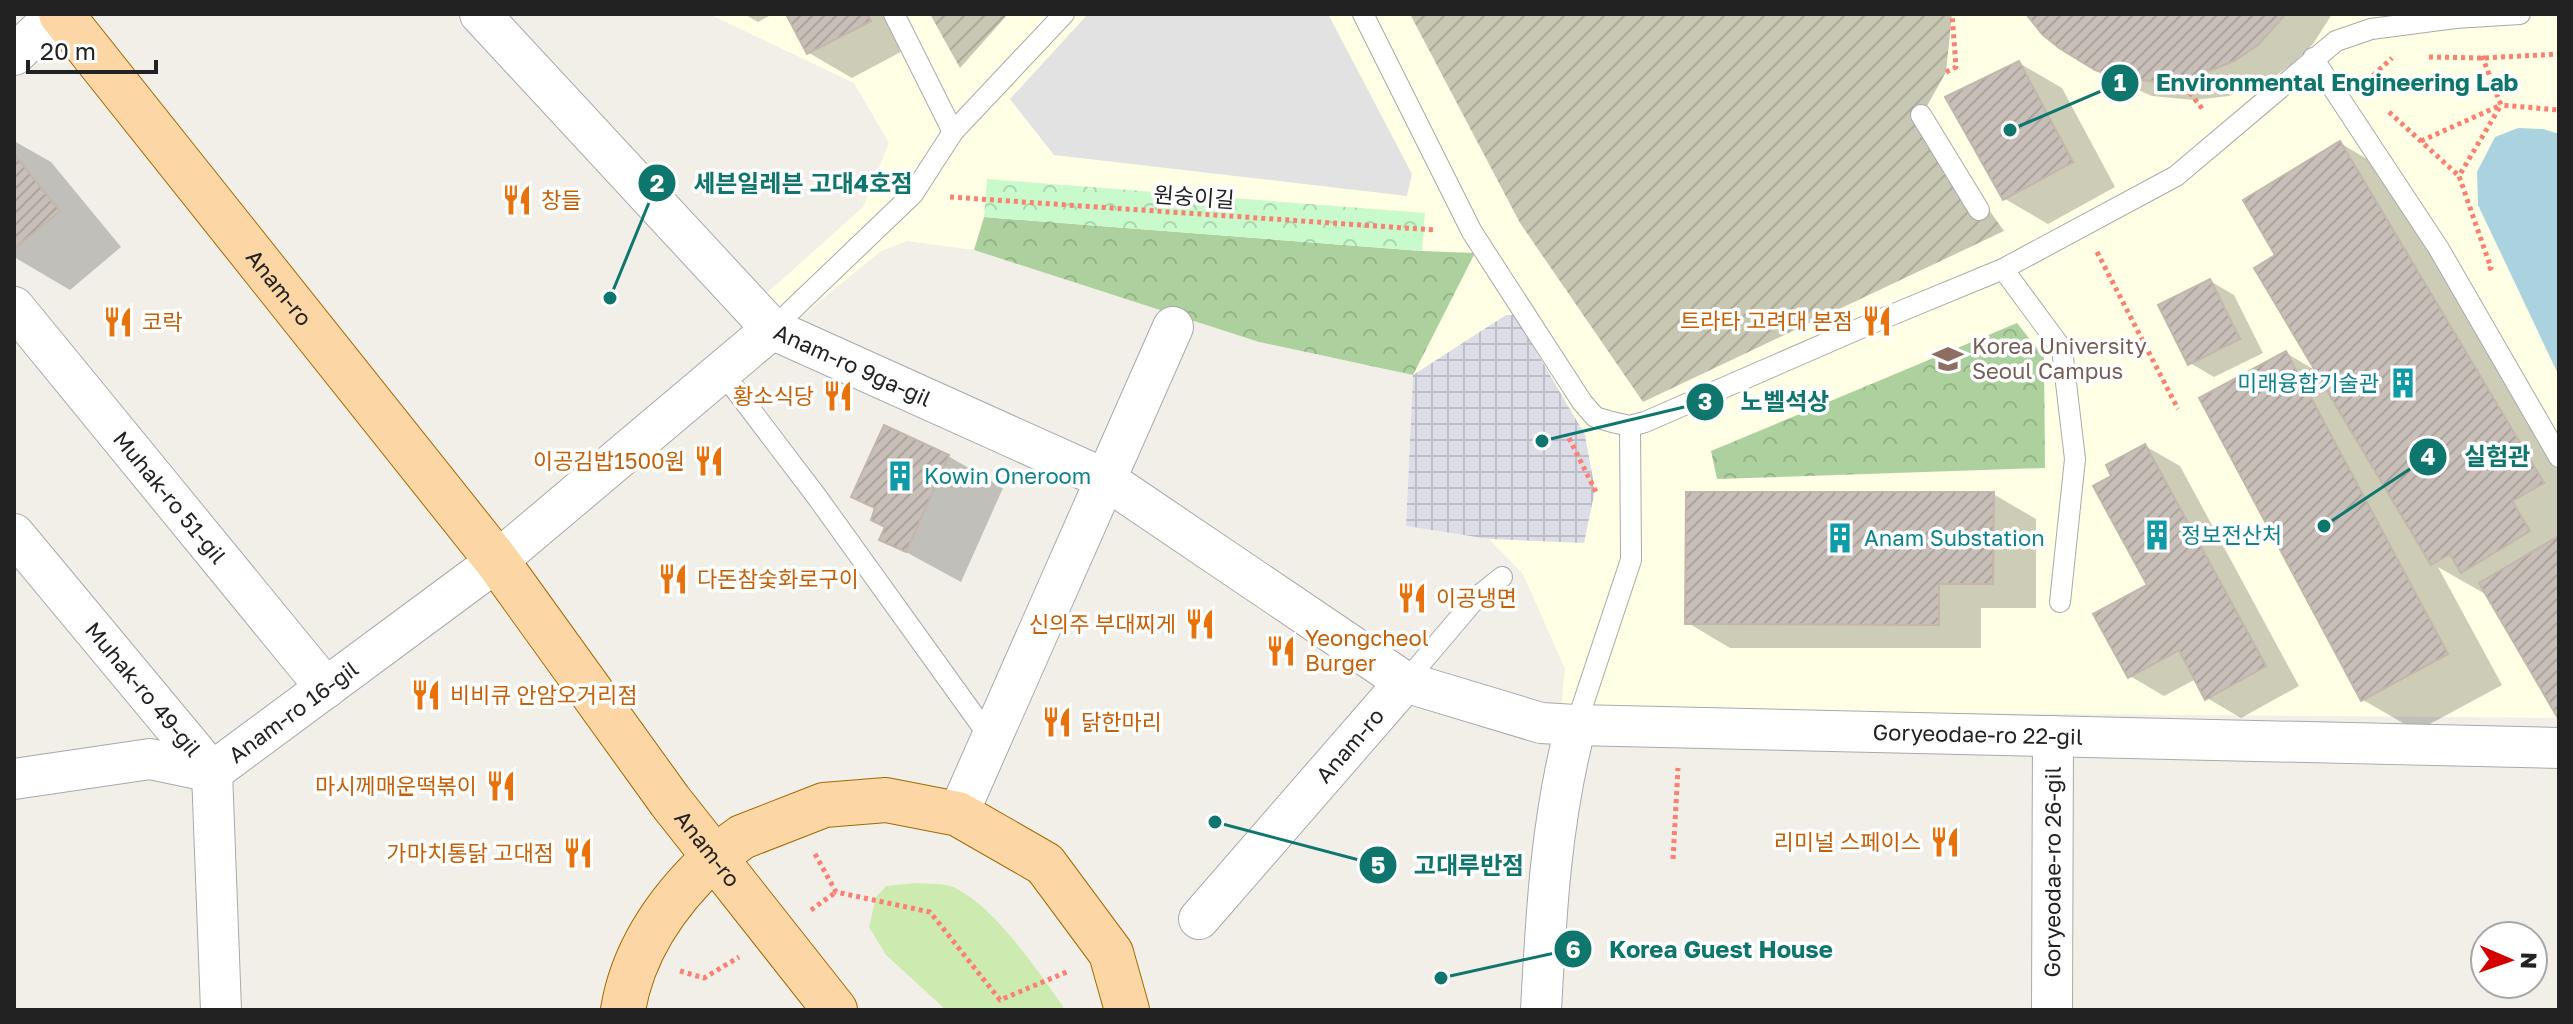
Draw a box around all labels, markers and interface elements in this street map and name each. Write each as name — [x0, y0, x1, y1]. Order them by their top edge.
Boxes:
scale bar — [28, 24, 156, 74]
text: 20 m — [40, 36, 96, 65]
callout: Environmental Engineering Lab — [2100, 59, 2535, 107]
text: 1 — [2114, 67, 2126, 96]
text: Environmental Engineering Lab — [2156, 67, 2519, 96]
callout: 세븐일레븐 고대4호점 — [637, 159, 929, 207]
text: 2 — [650, 168, 664, 197]
text: 세븐일레븐 고대4호점 — [693, 168, 913, 197]
street label: 원숭이길 — [1153, 180, 1235, 213]
restaurant icon: 창들 — [500, 183, 534, 217]
place label: 창들 — [541, 186, 581, 213]
street label: Anam-ro — [241, 244, 318, 331]
restaurant icon: 트라타 고려대 본점 — [1860, 304, 1894, 338]
restaurant icon: 코락 — [101, 305, 135, 339]
place label: 트라타 고려대 본점 — [1680, 307, 1853, 334]
place label: 코락 — [142, 308, 182, 335]
street label: Anam-ro 9ga-gil — [770, 318, 936, 412]
place label: Korea University Seoul Campus — [1972, 332, 2147, 384]
school or university icon: Korea University Seoul Campus — [1931, 342, 1965, 376]
building icon: 미래융합기술관 — [2386, 366, 2420, 400]
place label: 미래융합기술관 — [2237, 369, 2379, 396]
callout: 노벨석상 — [1685, 378, 1845, 426]
restaurant icon: 황소식당 — [821, 379, 855, 413]
place label: 황소식당 — [733, 382, 814, 409]
text: 3 — [1698, 386, 1712, 415]
text: 노벨석상 — [1741, 386, 1829, 415]
street label: Muhak-ro 51-gil — [108, 425, 232, 569]
callout: 실험관 — [2408, 433, 2547, 481]
text: 4 — [2421, 441, 2436, 470]
text: 실험관 — [2464, 441, 2530, 470]
restaurant icon: 이공김밥1500원 — [692, 444, 726, 478]
place label: 이공김밥1500원 — [533, 447, 685, 474]
building icon: Kowin Oneroom — [883, 459, 917, 493]
place label: Kowin Oneroom — [924, 462, 1091, 489]
building icon: 정보전산처 — [2140, 518, 2174, 552]
building icon: Anam Substation — [1823, 521, 1857, 555]
place label: 정보전산처 — [2181, 521, 2282, 548]
place label: Anam Substation — [1864, 524, 2045, 551]
restaurant icon: 다돈참숯화로구이 — [656, 562, 690, 596]
place label: 다돈참숯화로구이 — [697, 565, 859, 592]
restaurant icon: 이공냉면 — [1395, 581, 1429, 615]
place label: 이공냉면 — [1436, 584, 1517, 611]
restaurant icon: 신의주 부대찌게 — [1183, 607, 1217, 641]
place label: 신의주 부대찌게 — [1029, 610, 1176, 637]
street label: Muhak-ro 49-gil — [80, 616, 207, 762]
place label: Yeongcheol Burger — [1305, 624, 1429, 676]
restaurant icon: Yeongcheol Burger — [1264, 634, 1298, 668]
street label: Anam-ro 16-gil — [223, 655, 363, 768]
restaurant icon: 비비큐 안암오거리점 — [409, 678, 443, 712]
place label: 비비큐 안암오거리점 — [450, 681, 638, 708]
street label: Anam-ro — [1310, 702, 1389, 788]
restaurant icon: 닭한마리 — [1040, 705, 1074, 739]
place label: 닭한마리 — [1081, 708, 1162, 735]
street label: Goryeodae-ro 22-gil — [1872, 718, 2083, 750]
street label: Goryeodae-ro 26-gil — [2038, 766, 2066, 978]
restaurant icon: 마시께매운떡볶이 — [484, 769, 518, 803]
place label: 마시께매운떡볶이 — [315, 772, 477, 799]
street label: Anam-ro — [669, 805, 746, 892]
restaurant icon: 리미널 스페이스 — [1928, 825, 1962, 859]
place label: 리미널 스페이스 — [1774, 828, 1921, 855]
restaurant icon: 가마치통닭 고대점 — [561, 836, 595, 870]
place label: 가마치통닭 고대점 — [387, 839, 554, 866]
callout: 고대루반점 — [1358, 841, 1540, 889]
text: 5 — [1371, 850, 1385, 879]
text: 고대루반점 — [1414, 850, 1524, 879]
north arrow — [2469, 920, 2549, 1000]
callout: Korea Guest House — [1553, 925, 1849, 973]
text: 6 — [1565, 934, 1581, 963]
text: Korea Guest House — [1609, 934, 1833, 963]
text: N — [2516, 952, 2543, 970]

